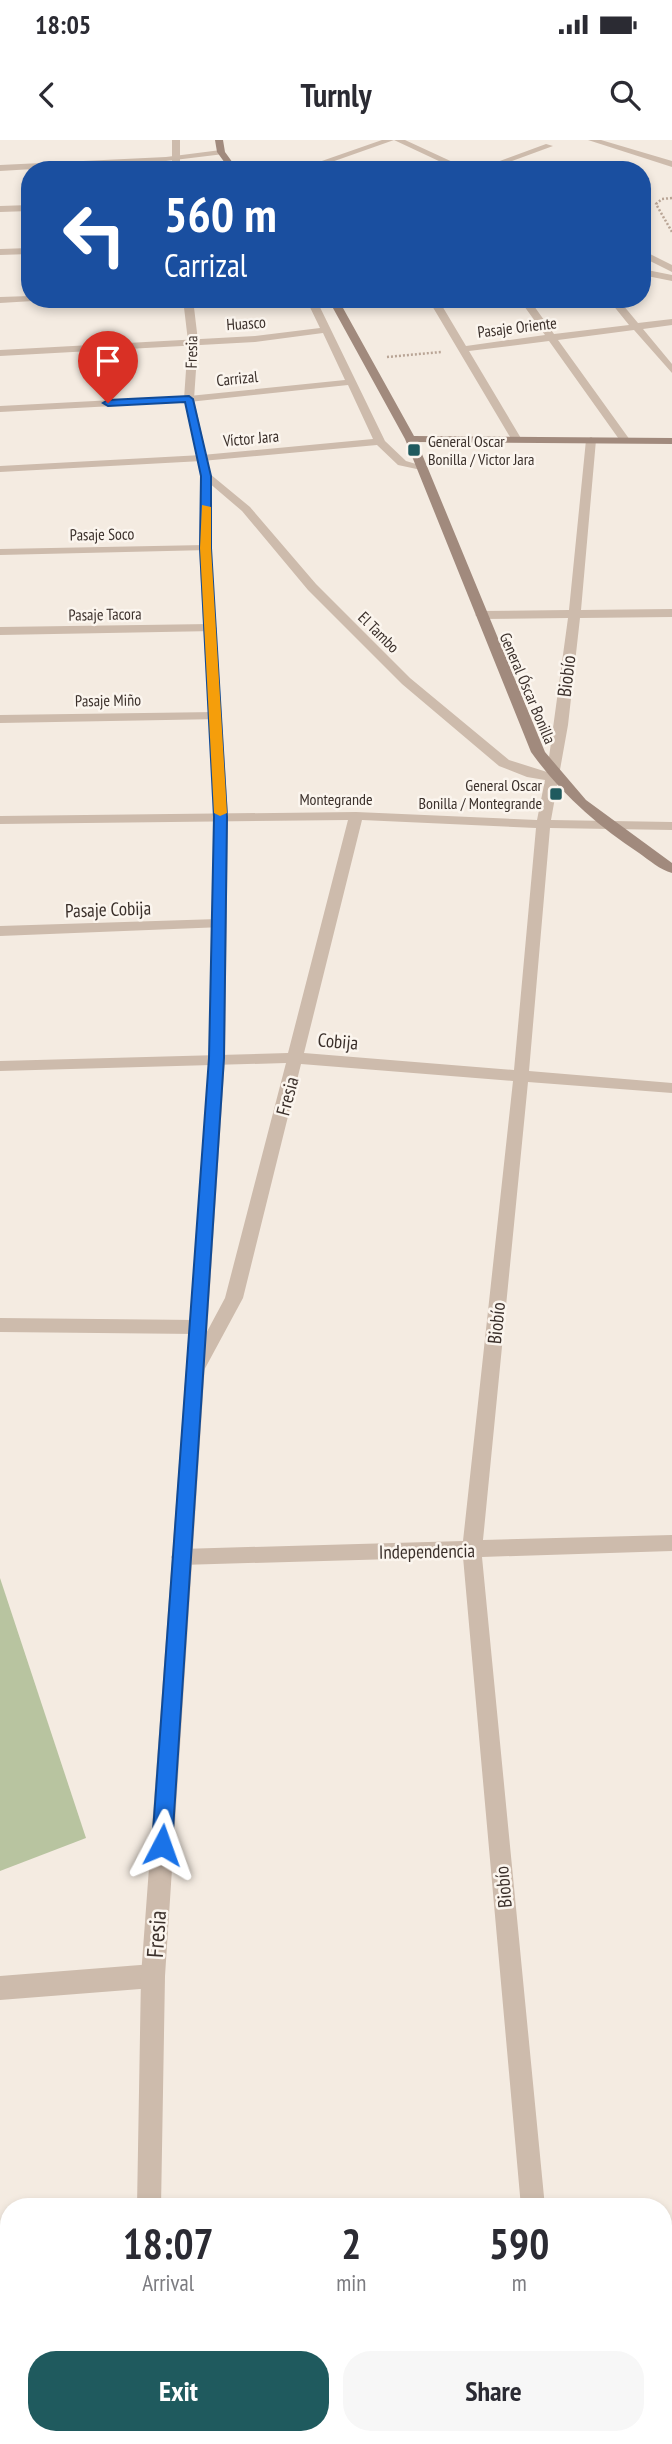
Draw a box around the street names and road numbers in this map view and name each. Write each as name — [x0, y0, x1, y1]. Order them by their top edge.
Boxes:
street label: Huasco — [226, 312, 267, 334]
street label: Pasaje Oriente — [476, 312, 558, 342]
street label: Fresia — [181, 335, 201, 369]
street label: Carrizal — [215, 366, 259, 390]
street label: Víctor Jara — [221, 426, 280, 450]
street label: Pasaje Soco — [70, 523, 135, 545]
street label: Pasaje Tacora — [68, 603, 142, 625]
street label: El Tambo — [354, 607, 404, 657]
street label: General Óscar Bonilla — [496, 629, 560, 747]
street label: Biobío — [552, 654, 580, 698]
street label: Pasaje Miño — [75, 689, 141, 711]
street label: Montegrande — [299, 789, 373, 809]
street label: Pasaje Cobija — [65, 896, 151, 922]
street label: Cobija — [317, 1027, 359, 1055]
street label: Fresia — [270, 1074, 304, 1118]
street label: Biobío — [482, 1301, 510, 1345]
street label: Independencia — [379, 1538, 475, 1564]
street label: Biobío — [489, 1865, 517, 1909]
street label: Fresia — [140, 1909, 172, 1959]

